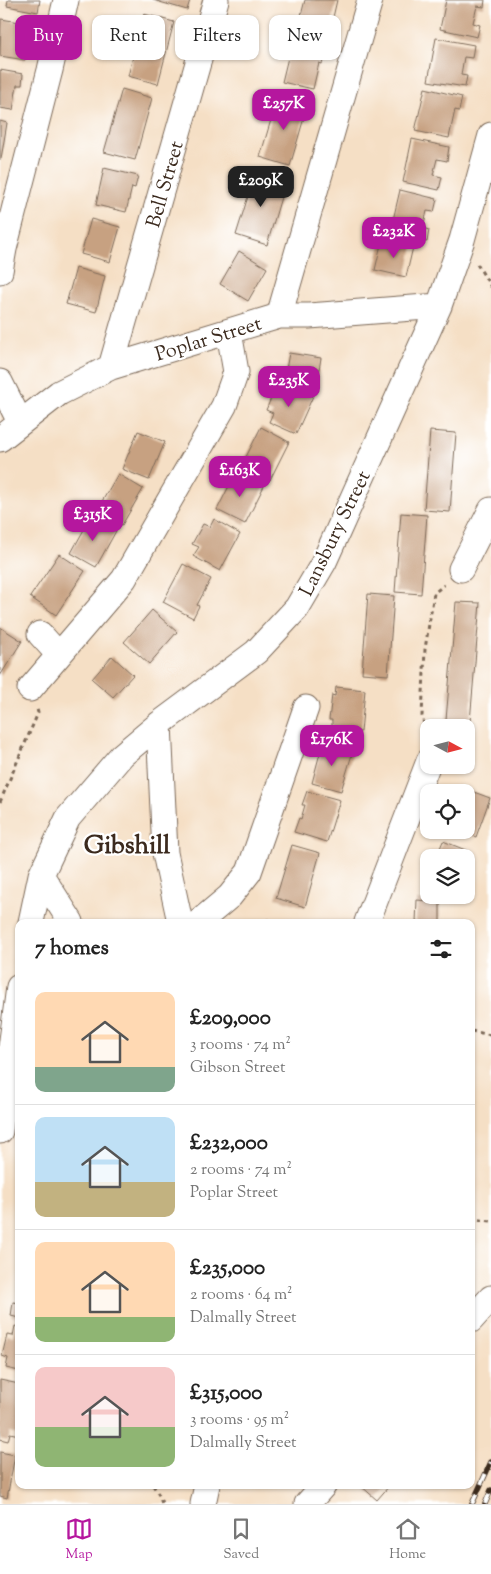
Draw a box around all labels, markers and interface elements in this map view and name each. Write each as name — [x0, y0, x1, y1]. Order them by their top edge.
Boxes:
chip: Buy — [15, 15, 82, 60]
chip: Rent — [92, 15, 165, 60]
chip: Filters — [175, 15, 259, 60]
chip: New — [269, 15, 341, 60]
pin: £257K — [249, 88, 319, 131]
text: £257K — [263, 93, 305, 116]
street label: Bell Street — [140, 138, 193, 231]
pin: £209K — [226, 166, 296, 208]
text: £209K — [239, 170, 283, 193]
pin: £232K — [359, 216, 429, 259]
text: £232K — [373, 221, 415, 244]
street label: Poplar Street — [152, 310, 266, 370]
pin: £235K — [254, 366, 324, 408]
text: £235K — [269, 370, 309, 393]
pin: £163K — [205, 456, 275, 498]
text: £163K — [220, 460, 260, 483]
street label: Lansbury Street — [293, 466, 379, 602]
pin: £315K — [58, 500, 128, 542]
text: £315K — [74, 504, 112, 527]
north arrow — [420, 719, 475, 774]
map controls — [420, 719, 475, 904]
pin: £176K — [297, 724, 367, 767]
text: £176K — [311, 729, 353, 752]
button: locate — [420, 784, 475, 839]
district label: Gibshill — [84, 829, 170, 865]
button: layers — [420, 849, 475, 904]
text: 7 homes — [35, 934, 109, 964]
icon: filters — [427, 935, 455, 963]
text: £209,000 — [190, 1004, 271, 1034]
icon: home — [75, 1012, 135, 1072]
text: 3 rooms · 74 m² — [190, 1034, 291, 1057]
text: Gibson Street — [190, 1057, 285, 1080]
text: £232,000 — [190, 1129, 268, 1159]
icon: home — [75, 1137, 135, 1197]
text: 2 rooms · 74 m² — [190, 1159, 292, 1182]
text: Poplar Street — [190, 1182, 278, 1205]
text: £235,000 — [190, 1254, 265, 1284]
icon: home — [75, 1262, 135, 1322]
text: 2 rooms · 64 m² — [190, 1284, 293, 1307]
text: Dalmally Street — [190, 1307, 297, 1330]
text: £315,000 — [190, 1379, 262, 1409]
icon: home — [75, 1387, 135, 1447]
text: 3 rooms · 95 m² — [190, 1409, 289, 1432]
text: Dalmally Street — [190, 1432, 297, 1455]
tab: Map — [65, 1515, 93, 1565]
tab: Saved — [223, 1515, 259, 1565]
tab: Home — [389, 1515, 426, 1565]

